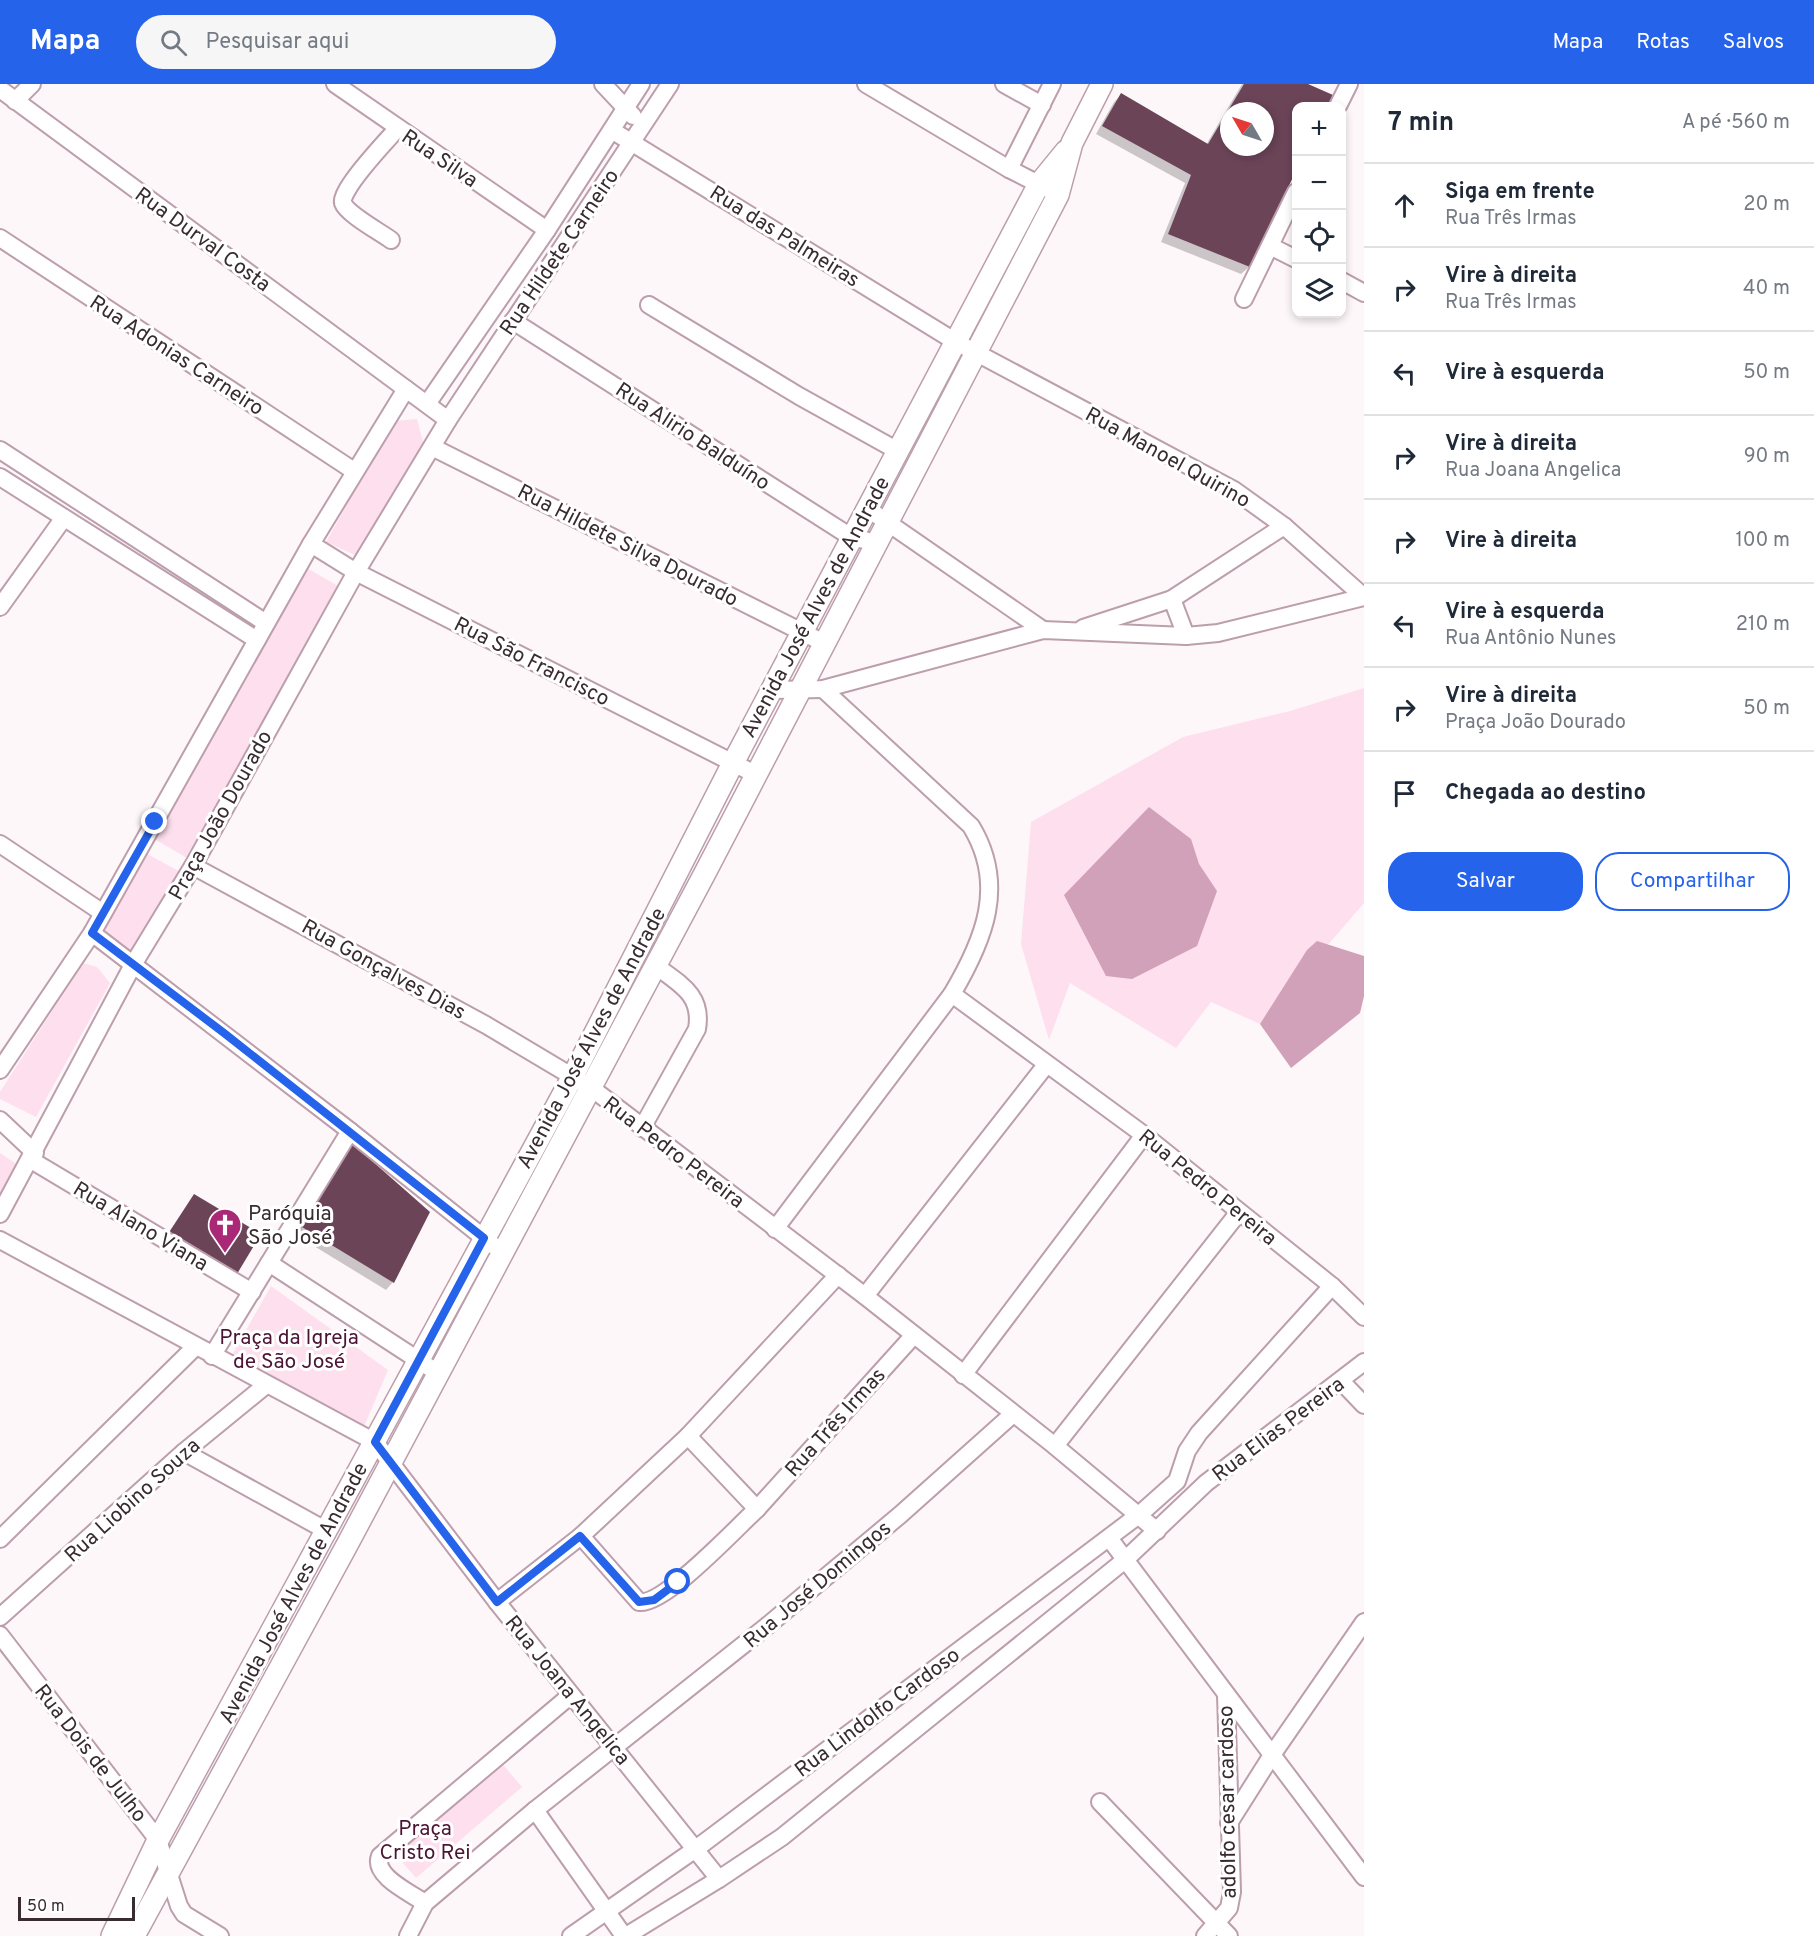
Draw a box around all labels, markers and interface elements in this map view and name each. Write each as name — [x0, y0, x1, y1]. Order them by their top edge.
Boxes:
search box — [136, 15, 556, 69]
text: Mapa — [30, 24, 100, 60]
icon: search — [157, 26, 190, 59]
text: Pesquisar aqui — [205, 29, 349, 56]
text: Mapa — [1553, 29, 1603, 56]
text: Rotas — [1636, 29, 1690, 56]
text: Salvos — [1723, 29, 1784, 56]
north arrow — [1220, 102, 1274, 156]
map controls — [1292, 102, 1346, 318]
button: + — [1292, 102, 1346, 156]
text: 7 min — [1388, 107, 1454, 140]
text: A pé · 560 m — [1682, 110, 1790, 136]
street label: Rua Silva — [396, 124, 483, 195]
button: − — [1292, 156, 1346, 210]
street label: Rua Hildete Carneiro — [495, 164, 626, 341]
text: Siga em frente — [1445, 179, 1595, 206]
street label: Rua das Palmeiras — [704, 180, 864, 294]
street label: Rua Durval Costa — [129, 182, 275, 299]
icon: ahead — [1388, 189, 1421, 222]
text: 20 m — [1743, 192, 1790, 218]
text: Rua Três Irmas — [1445, 206, 1577, 232]
button: locate — [1292, 210, 1346, 264]
text: Vire à direita — [1445, 263, 1577, 290]
button: layers — [1292, 264, 1346, 318]
icon: right — [1388, 273, 1421, 306]
text: 40 m — [1743, 276, 1790, 302]
street label: Rua Adonias Carneiro — [84, 290, 268, 423]
text: Rua Três Irmas — [1445, 290, 1577, 316]
icon: left — [1388, 357, 1421, 390]
text: Vire à esquerda — [1445, 360, 1604, 387]
text: 50 m — [1743, 360, 1790, 386]
street label: Rua Alirio Balduíno — [610, 377, 775, 497]
street label: Rua Manoel Quirino — [1080, 402, 1255, 515]
text: Vire à direita — [1445, 431, 1577, 458]
icon: right — [1388, 441, 1421, 474]
text: 90 m — [1744, 444, 1790, 470]
text: Rua Joana Angelica — [1445, 458, 1621, 484]
street label: Avenida José Alves de Andrade — [736, 472, 897, 743]
street label: Rua Hildete Silva Dourado — [512, 479, 742, 614]
icon: right — [1388, 525, 1421, 558]
text: Vire à direita — [1445, 528, 1577, 555]
text: 100 m — [1735, 528, 1790, 554]
text: Vire à esquerda — [1445, 599, 1604, 626]
icon: left — [1388, 609, 1421, 642]
street label: Rua São Francisco — [449, 611, 614, 713]
text: 210 m — [1736, 612, 1790, 638]
text: Rua Antônio Nunes — [1445, 626, 1616, 652]
text: Vire à direita — [1445, 683, 1577, 710]
icon: right — [1388, 693, 1421, 726]
text: 50 m — [1743, 696, 1790, 722]
text: Praça João Dourado — [1445, 710, 1626, 736]
street label: Praça João Dourado — [163, 726, 279, 905]
icon: arrive — [1388, 777, 1421, 810]
text: Chegada ao destino — [1445, 780, 1646, 807]
route end — [141, 808, 167, 834]
button: Salvar — [1388, 852, 1583, 911]
button: Compartilhar — [1595, 852, 1790, 911]
street label: Avenida José Alves de Andrade — [512, 903, 673, 1174]
street label: Rua Gonçalves Dias — [296, 914, 470, 1027]
street label: Rua Pedro Pereira — [597, 1091, 749, 1215]
street label: Rua Pedro Pereira — [1132, 1124, 1282, 1252]
street label: Rua Alano Viana — [68, 1176, 213, 1278]
place label: Paróquia São José — [248, 1201, 332, 1252]
church icon: Paróquia São José — [207, 1207, 243, 1254]
park label: Praça da Igreja de São José — [219, 1325, 359, 1376]
street label: Rua Três Irmas — [780, 1363, 892, 1483]
street label: Rua Elias Pereira — [1207, 1372, 1350, 1489]
street label: Rua Liobino Souza — [59, 1433, 207, 1569]
street label: Avenida José Alves de Andrade — [214, 1458, 375, 1729]
street label: Rua José Domingos — [739, 1516, 897, 1655]
route start — [664, 1568, 690, 1594]
street label: Rua Joana Angelica — [498, 1611, 636, 1771]
street label: Rua Lindolfo Cardoso — [790, 1642, 966, 1784]
street label: Rua Dois de Julho — [27, 1679, 152, 1829]
street label: adolfo cesar cardoso — [1213, 1705, 1244, 1899]
park label: Praça Cristo Rei — [379, 1816, 471, 1867]
scale bar — [18, 1894, 135, 1922]
text: 50 m — [27, 1897, 65, 1917]

